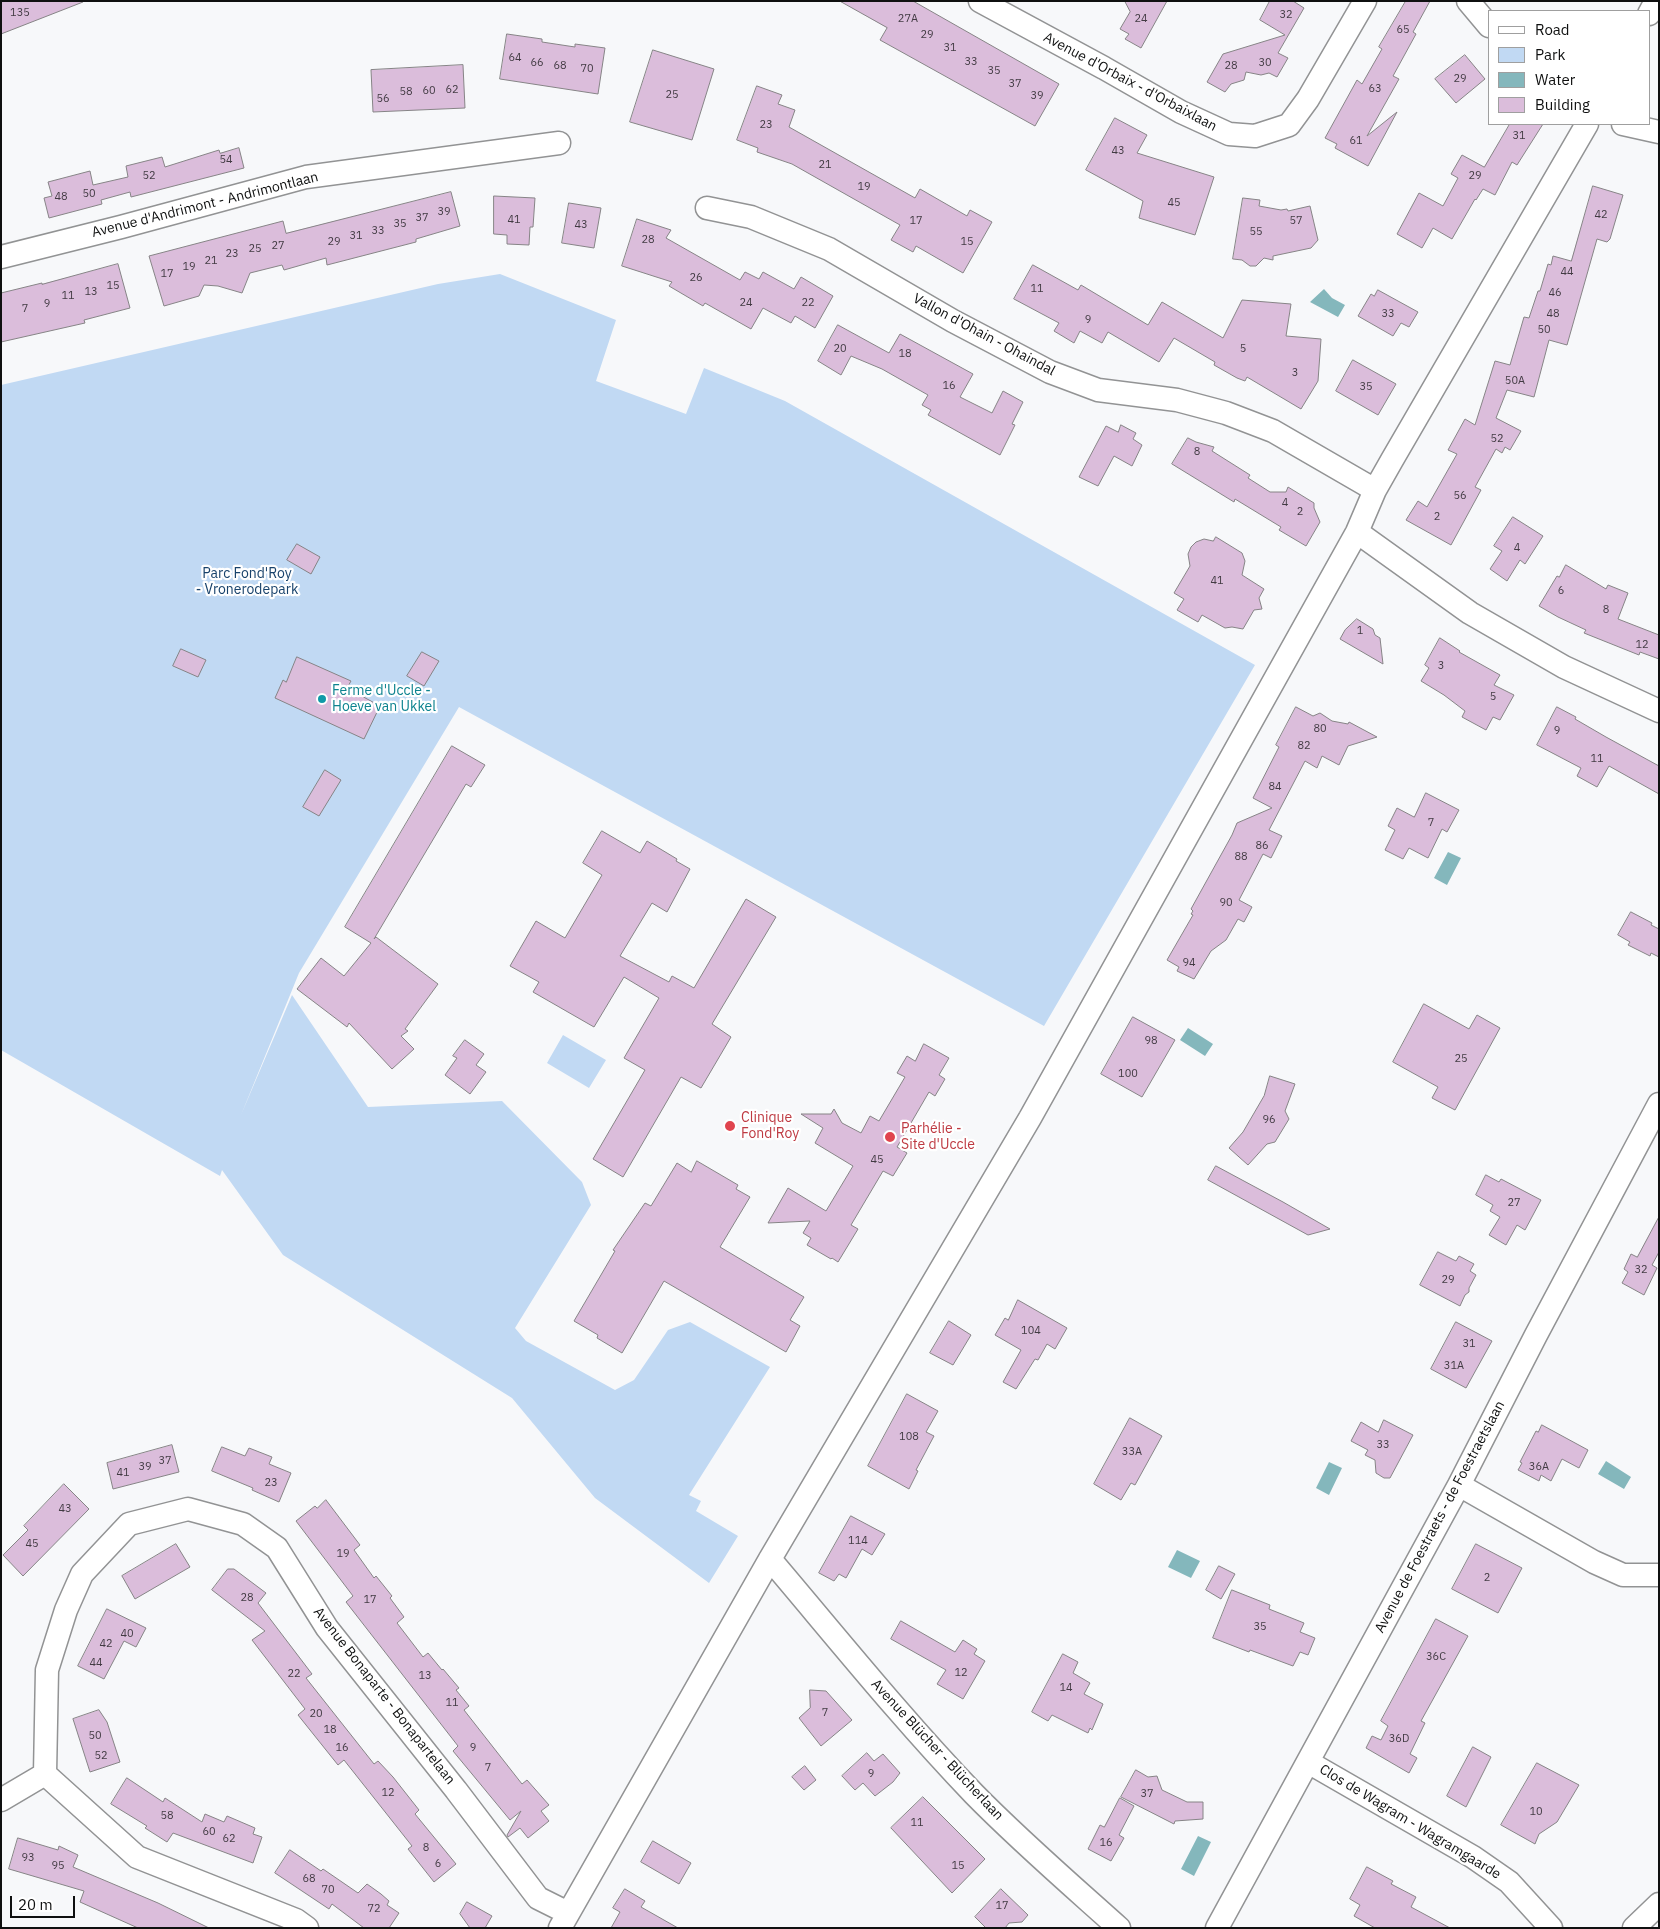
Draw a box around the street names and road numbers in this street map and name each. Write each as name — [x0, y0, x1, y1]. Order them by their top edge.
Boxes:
street label: Avenue d'Orbaix - d'Orbaixlaan — [1040, 29, 1220, 135]
street label: Avenue d'Andrimont - Andrimontlaan — [90, 169, 320, 241]
street label: Vallon d'Ohain - Ohaindal — [910, 290, 1058, 380]
street label: Avenue de Foestraets - de Foestraetslaan — [1371, 1398, 1509, 1636]
street label: Avenue Bonaparte - Bonapartelaan — [310, 1604, 458, 1788]
street label: Avenue Blücher - Blücherlaan — [867, 1676, 1007, 1824]
street label: Clos de Wagram - Wagramgaarde — [1316, 1761, 1504, 1883]

